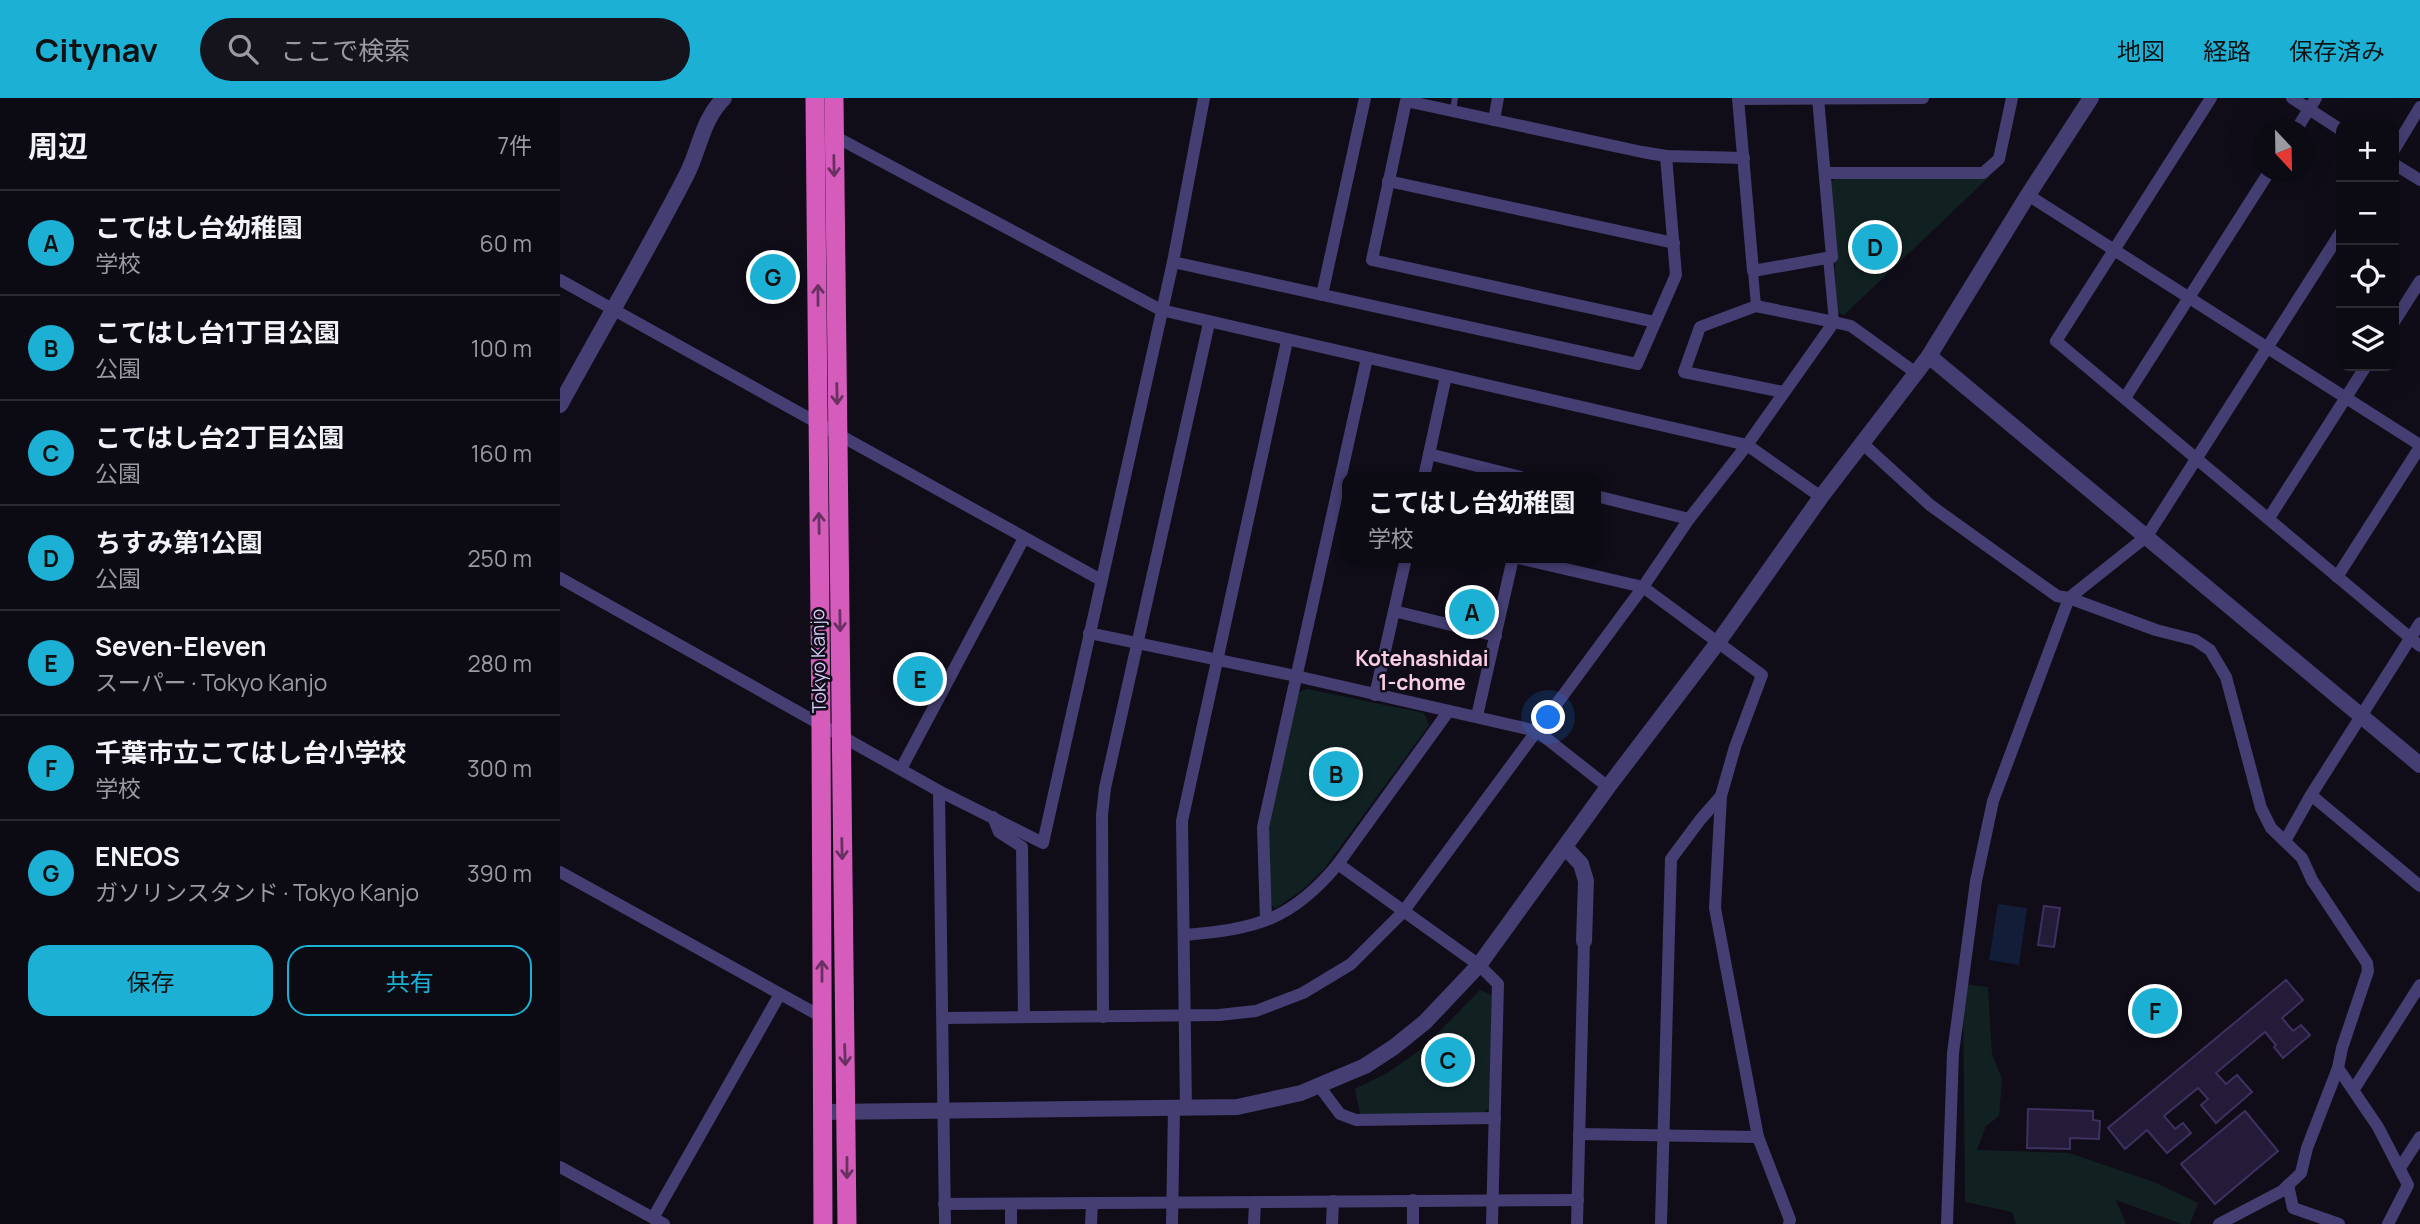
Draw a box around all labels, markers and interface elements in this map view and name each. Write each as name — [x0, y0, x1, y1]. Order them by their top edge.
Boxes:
search box — [200, 18, 690, 81]
text: Citynav — [35, 27, 158, 72]
icon: search — [224, 30, 262, 68]
text: ここで検索 — [280, 32, 410, 68]
text: 地図 — [2117, 34, 2165, 67]
text: 経路 — [2203, 34, 2251, 67]
text: 保存済み — [2289, 34, 2385, 67]
north arrow — [2252, 119, 2315, 182]
map controls — [2336, 119, 2399, 371]
button: + — [2336, 119, 2399, 182]
text: 周辺 — [28, 125, 88, 166]
text: 7件 — [497, 129, 532, 161]
one-way arrow — [828, 154, 841, 177]
button: − — [2336, 182, 2399, 245]
text: こてはし台幼稚園 — [95, 209, 302, 245]
pin: D — [1852, 221, 1898, 273]
text: A — [43, 227, 59, 259]
text: 60 m — [480, 227, 532, 259]
button: locate — [2336, 245, 2399, 308]
text: 学校 — [95, 247, 141, 279]
pin: G — [750, 251, 796, 303]
one-way arrow — [811, 284, 824, 307]
button: layers — [2336, 308, 2399, 371]
text: こてはし台1丁目公園 — [95, 314, 340, 350]
text: B — [44, 332, 58, 364]
text: 100 m — [471, 332, 532, 364]
text: 公園 — [95, 352, 141, 384]
one-way arrow — [831, 382, 844, 405]
text: こてはし台2丁目公園 — [95, 419, 344, 455]
text: C — [43, 437, 60, 469]
text: 160 m — [471, 437, 532, 469]
text: 公園 — [95, 457, 141, 489]
popup — [1342, 472, 1601, 563]
text: こてはし台幼稚園 — [1368, 484, 1575, 520]
one-way arrow — [812, 512, 826, 535]
text: 学校 — [1368, 522, 1414, 554]
text: ちすみ第1公園 — [95, 524, 262, 560]
text: D — [43, 542, 59, 574]
text: 250 m — [467, 542, 532, 574]
text: 公園 — [95, 562, 141, 594]
pin: A — [1449, 586, 1495, 638]
street label: Tokyo Kanjo — [804, 609, 832, 713]
one-way arrow — [833, 609, 847, 632]
text: Seven-Eleven — [95, 628, 267, 664]
district label: Kotehashidai 1-chome — [1355, 644, 1489, 696]
text: E — [44, 647, 58, 679]
text: 280 m — [467, 647, 532, 679]
pin: E — [897, 653, 943, 705]
text: スーパー · Tokyo Kanjo — [95, 666, 327, 698]
your location — [1531, 700, 1565, 734]
text: 千葉市立こてはし台小学校 — [95, 734, 406, 770]
pin: B — [1313, 748, 1359, 800]
text: F — [45, 752, 57, 784]
text: 300 m — [467, 752, 532, 784]
text: 学校 — [95, 772, 141, 804]
one-way arrow — [835, 837, 849, 860]
text: ENEOS — [95, 838, 180, 874]
text: G — [43, 857, 59, 889]
text: 390 m — [467, 857, 532, 889]
text: ガソリンスタンド · Tokyo Kanjo — [95, 876, 419, 908]
button: 保存 — [28, 945, 273, 1016]
button: 共有 — [287, 945, 532, 1016]
one-way arrow — [815, 959, 829, 982]
pin: F — [2132, 985, 2178, 1037]
pin: C — [1425, 1034, 1471, 1086]
one-way arrow — [839, 1044, 852, 1067]
one-way arrow — [840, 1156, 854, 1179]

